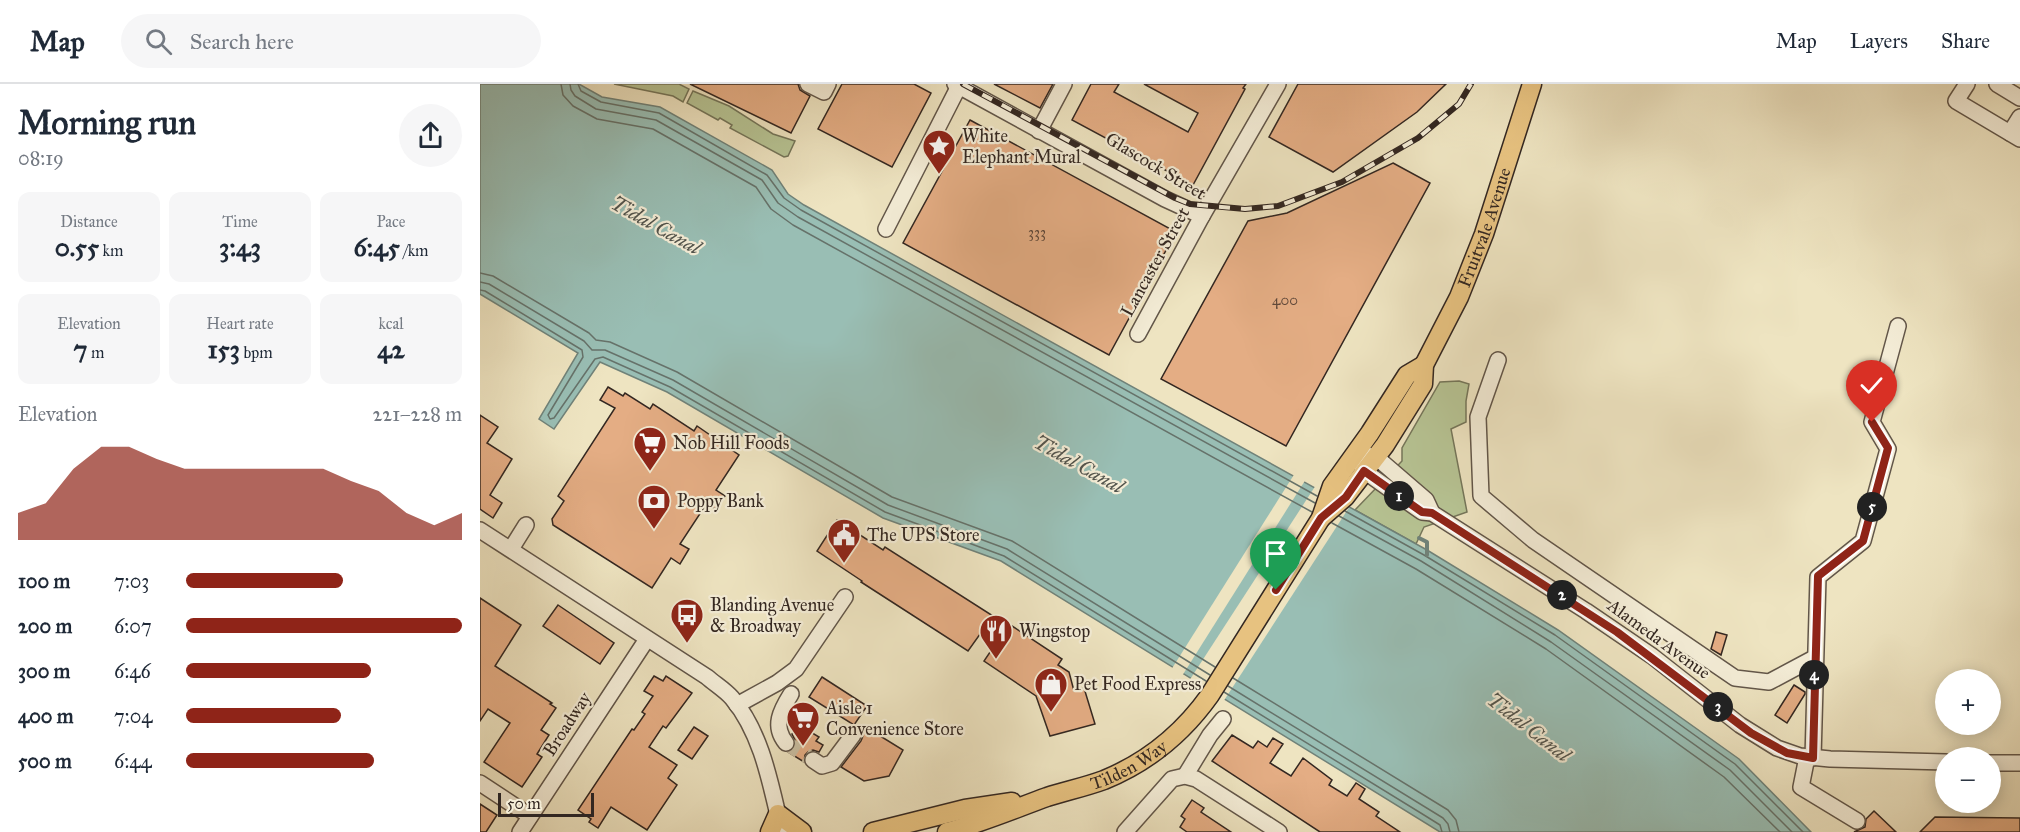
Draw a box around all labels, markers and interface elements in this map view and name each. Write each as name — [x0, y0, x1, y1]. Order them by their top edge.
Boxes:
search box — [121, 14, 541, 68]
text: Map — [30, 24, 85, 59]
icon: search — [142, 25, 175, 58]
text: Search here — [190, 28, 294, 55]
text: Map — [1776, 28, 1817, 54]
text: Layers — [1850, 28, 1908, 54]
text: Share — [1941, 28, 1990, 54]
text: Morning run — [18, 103, 196, 143]
button: share — [399, 104, 462, 167]
place label: White Elephant Mural — [962, 125, 1081, 168]
street label: Glascock Street — [1102, 127, 1211, 205]
place icon: White Elephant Mural — [921, 128, 957, 175]
text: 08:19 — [18, 146, 64, 170]
street label: Fruitvale Avenue — [1453, 165, 1516, 290]
water label: Tidal Canal — [607, 191, 706, 260]
street label: Lancaster Street — [1116, 203, 1194, 321]
text: Distance — [60, 212, 118, 231]
text: Time — [222, 212, 258, 231]
text: Pace — [376, 212, 406, 231]
house number: 333 — [1028, 223, 1046, 241]
text: 0.55 — [55, 231, 99, 263]
text: 3:43 — [219, 231, 261, 263]
text: 6:45 — [353, 231, 400, 263]
text: km — [99, 241, 123, 260]
text: /km — [400, 241, 429, 260]
house number: 400 — [1272, 291, 1298, 309]
text: Elevation — [57, 314, 121, 333]
text: Heart rate — [206, 314, 274, 333]
text: kcal — [378, 314, 404, 333]
text: 7 — [74, 333, 88, 365]
text: 153 — [207, 333, 240, 365]
text: 42 — [377, 333, 405, 365]
text: m — [88, 343, 104, 362]
text: bpm — [240, 343, 273, 362]
pin — [1846, 360, 1897, 422]
icon: check — [1855, 369, 1888, 402]
text: Elevation — [18, 402, 97, 426]
text: 221–228 m — [373, 402, 462, 426]
supermarket icon: Nob Hill Foods — [632, 425, 668, 472]
water label: Tidal Canal — [1030, 430, 1129, 499]
place label: Nob Hill Foods — [673, 432, 789, 454]
pin: 1 — [1384, 481, 1414, 511]
bank icon: Poppy Bank — [636, 483, 672, 530]
text: 1 — [1396, 486, 1402, 505]
place label: Poppy Bank — [677, 490, 765, 512]
pin: 5 — [1857, 492, 1887, 522]
text: 5 — [1868, 497, 1876, 516]
public building icon: The UPS Store — [826, 517, 862, 564]
place label: The UPS Store — [867, 524, 979, 546]
pin — [1250, 528, 1301, 590]
icon: arrive — [1259, 537, 1292, 570]
text: 100 m — [18, 569, 70, 593]
text: 7:03 — [114, 569, 149, 593]
pin: 2 — [1547, 580, 1577, 610]
text: 2 — [1558, 585, 1566, 604]
place label: Blanding Avenue & Broadway — [710, 594, 834, 637]
street label: Alameda Avenue — [1602, 594, 1715, 684]
bus stop icon: Blanding Avenue & Broadway — [669, 597, 705, 644]
restaurant icon: Wingstop — [978, 613, 1014, 660]
text: 200 m — [18, 614, 72, 638]
text: 6:07 — [114, 614, 152, 638]
place label: Wingstop — [1019, 620, 1090, 643]
text: 300 m — [18, 659, 70, 683]
text: 6:46 — [114, 659, 151, 683]
pin: 4 — [1799, 660, 1829, 690]
text: 4 — [1810, 665, 1818, 684]
shop icon: Pet Food Express — [1033, 666, 1069, 713]
map controls — [1935, 669, 2001, 813]
button: + — [1935, 669, 2001, 735]
place label: Pet Food Express — [1074, 673, 1201, 695]
street label: Broadway — [538, 687, 596, 760]
water label: Tidal Canal — [1483, 687, 1577, 768]
pin: 3 — [1703, 692, 1733, 722]
place label: Aisle 1 Convenience Store — [825, 697, 964, 740]
text: 3 — [1715, 697, 1721, 716]
supermarket icon: Aisle 1 Convenience Store — [785, 700, 821, 747]
text: 400 m — [18, 704, 74, 728]
text: 7:04 — [114, 704, 153, 728]
street label: Tilden Way — [1088, 735, 1172, 795]
button: − — [1935, 747, 2001, 813]
text: 500 m — [18, 749, 72, 773]
text: 6:44 — [114, 749, 152, 773]
scale bar — [498, 790, 594, 818]
text: 50 m — [507, 794, 541, 813]

